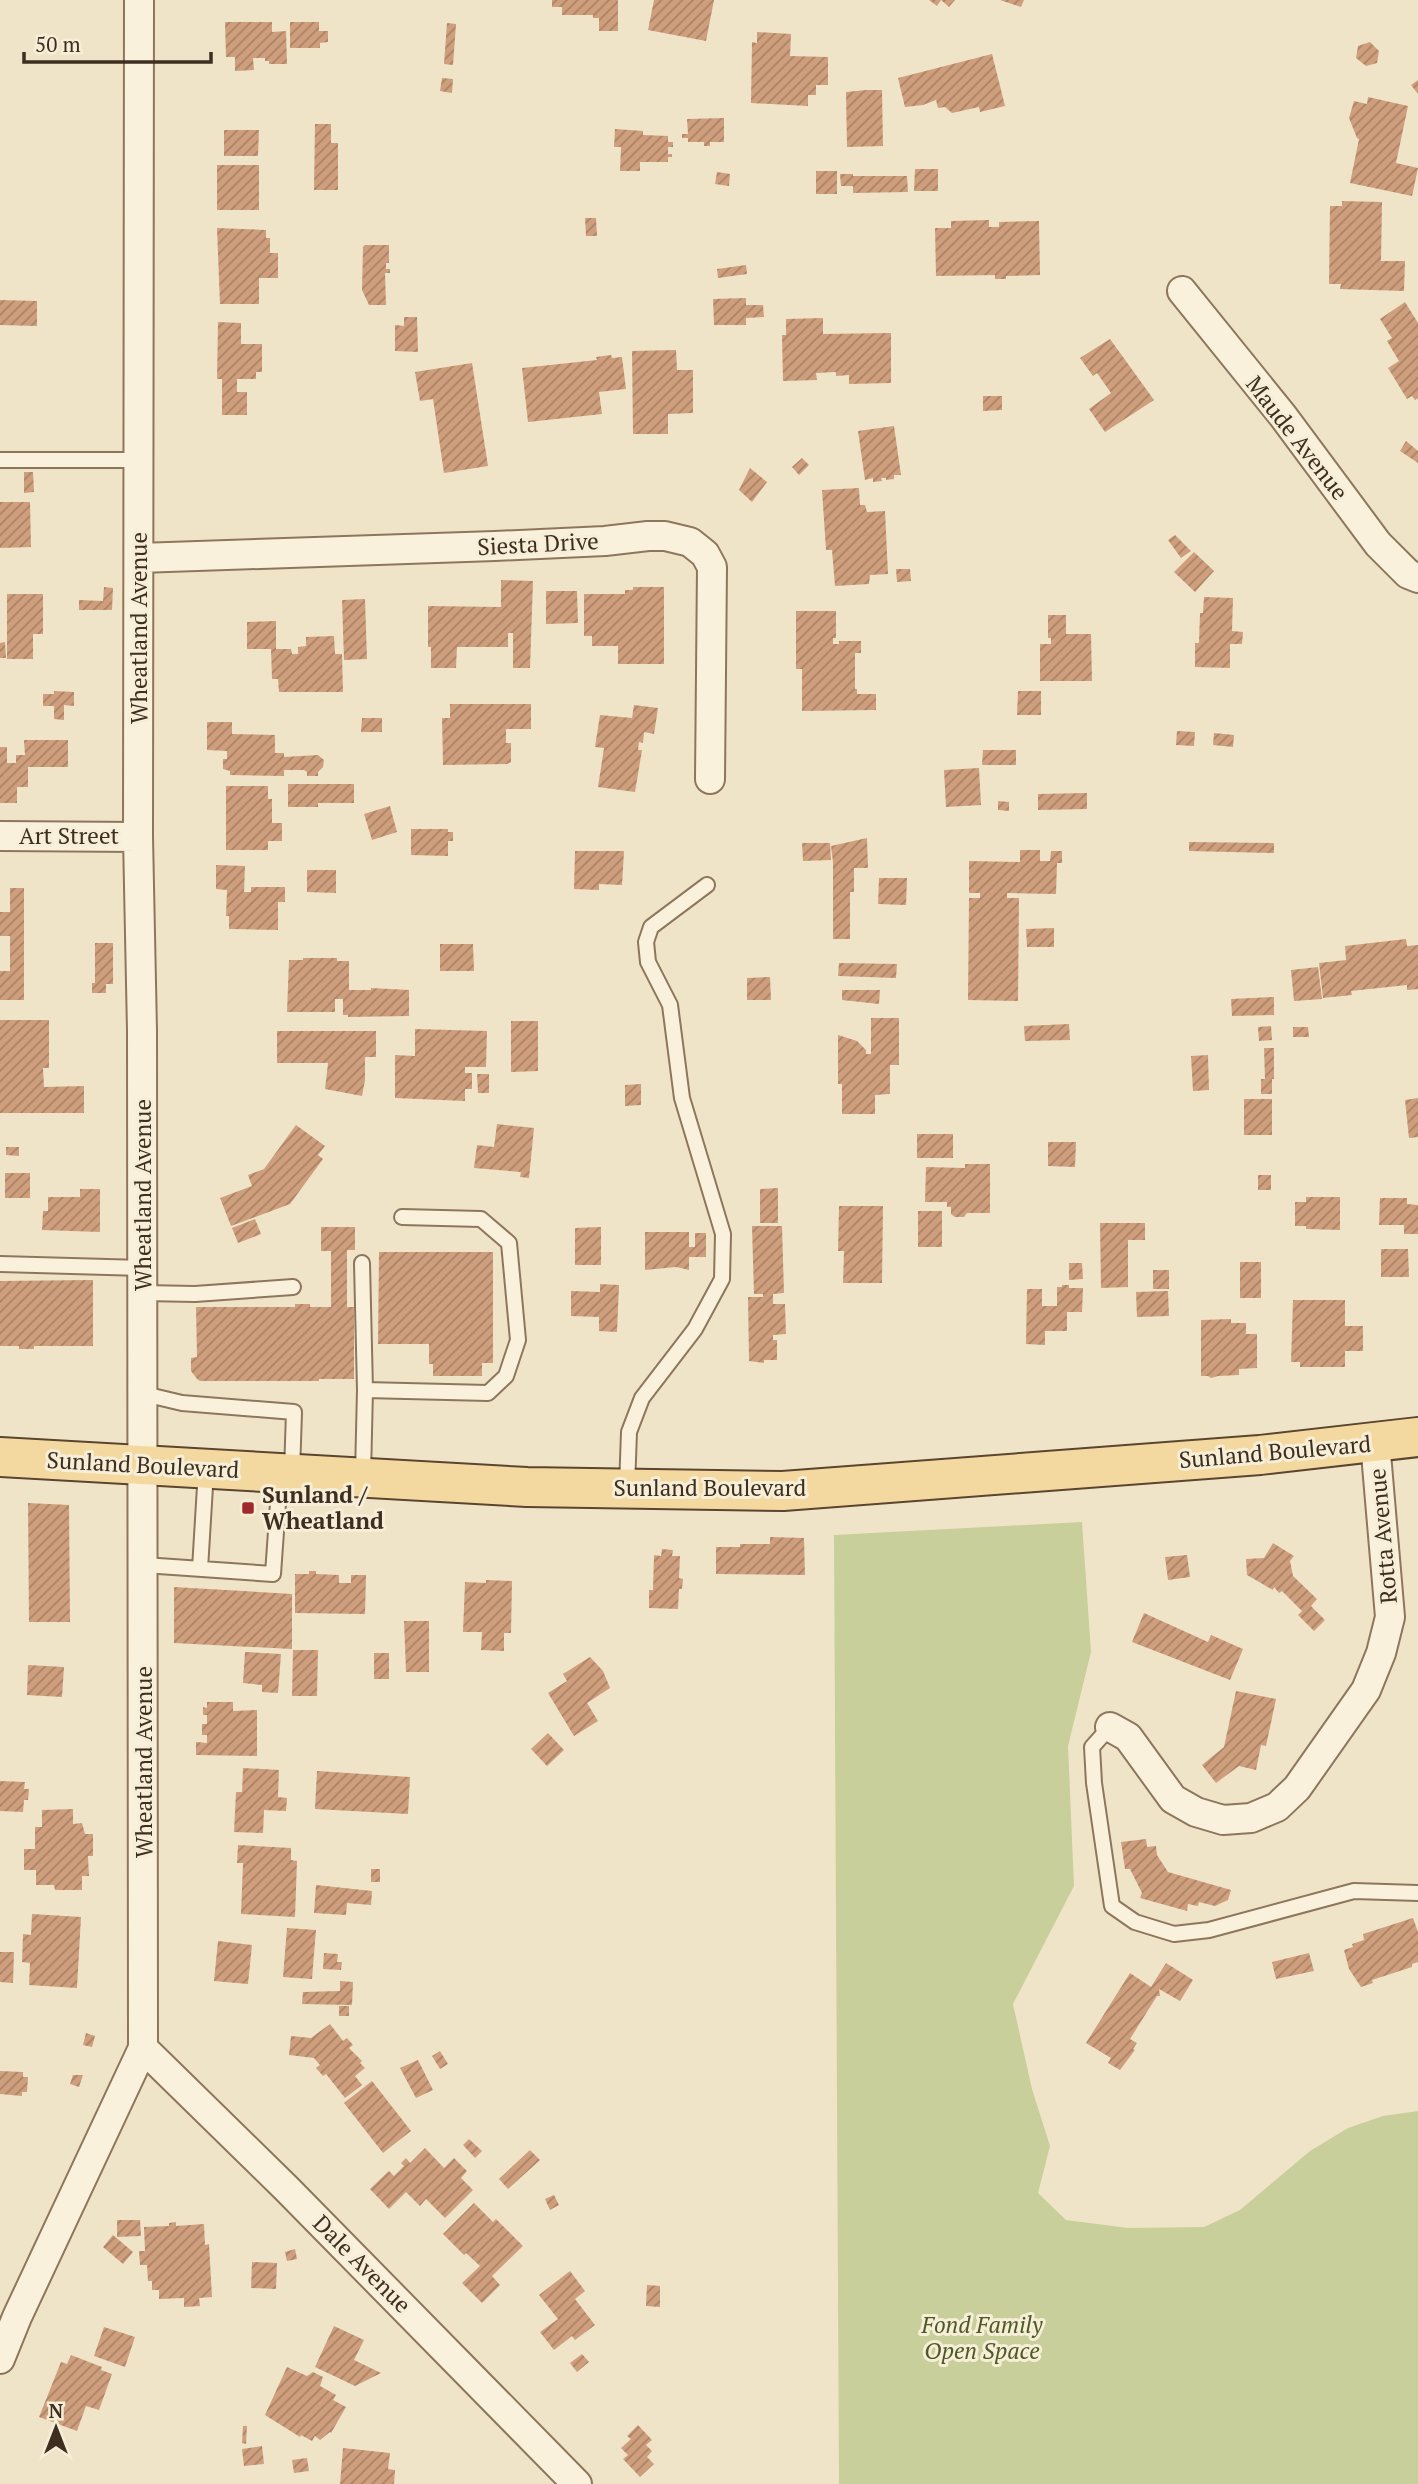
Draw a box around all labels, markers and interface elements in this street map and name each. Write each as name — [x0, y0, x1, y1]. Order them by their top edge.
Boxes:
scale bar — [24, 21, 212, 65]
text: 50 m — [35, 30, 81, 58]
street label: Maude Avenue — [1239, 369, 1356, 506]
street label: Siesta Drive — [477, 525, 599, 562]
street label: Wheatland Avenue — [123, 532, 154, 724]
street label: Art Street — [19, 820, 119, 851]
street label: Wheatland Avenue — [127, 1099, 158, 1291]
street label: Sunland Boulevard — [1178, 1428, 1373, 1475]
street label: Sunland Boulevard — [46, 1444, 240, 1485]
street label: Rotta Avenue — [1361, 1467, 1404, 1605]
street label: Sunland Boulevard — [614, 1472, 807, 1503]
place label: Sunland / Wheatland — [262, 1479, 384, 1536]
marker: Sunland / Wheatland — [240, 1500, 256, 1516]
street label: Wheatland Avenue — [128, 1666, 159, 1858]
street label: Dale Avenue — [307, 2208, 418, 2319]
park label: Fond Family Open Space — [921, 2309, 1043, 2366]
north arrow — [21, 2393, 91, 2463]
text: N — [49, 2398, 64, 2423]

